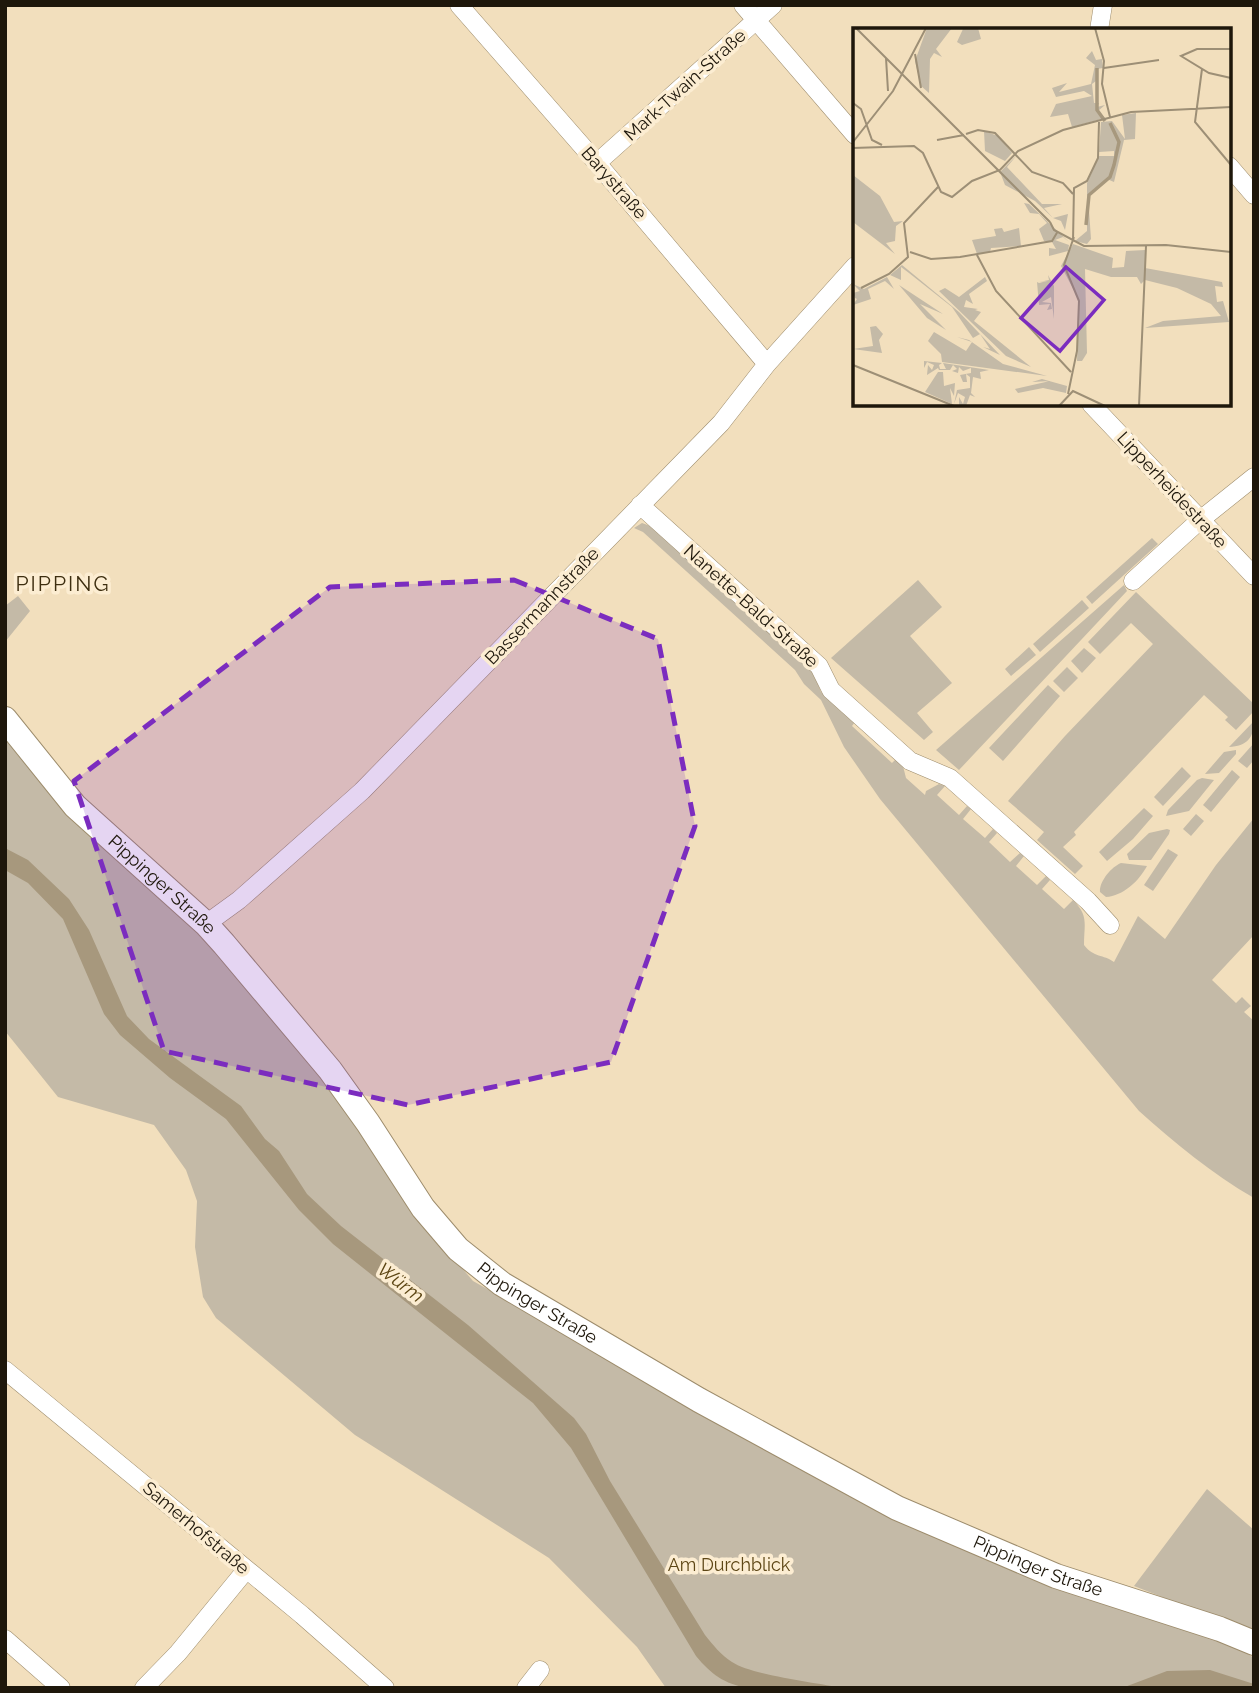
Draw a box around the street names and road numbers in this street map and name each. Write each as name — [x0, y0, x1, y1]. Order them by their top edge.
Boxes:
street label: Mark-Twain-Straße — [620, 24, 750, 145]
street label: Barystraße — [577, 142, 652, 223]
street label: Lipperheidestraße — [1113, 427, 1232, 553]
street label: Nanette-Bald-Straße — [680, 540, 823, 672]
street label: Bassermannstraße — [480, 542, 603, 669]
street label: Pippinger Straße — [104, 830, 221, 938]
street label: Pippinger Straße — [473, 1257, 602, 1348]
street label: Samerhofstraße — [139, 1477, 254, 1579]
street label: Pippinger Straße — [970, 1531, 1106, 1601]

